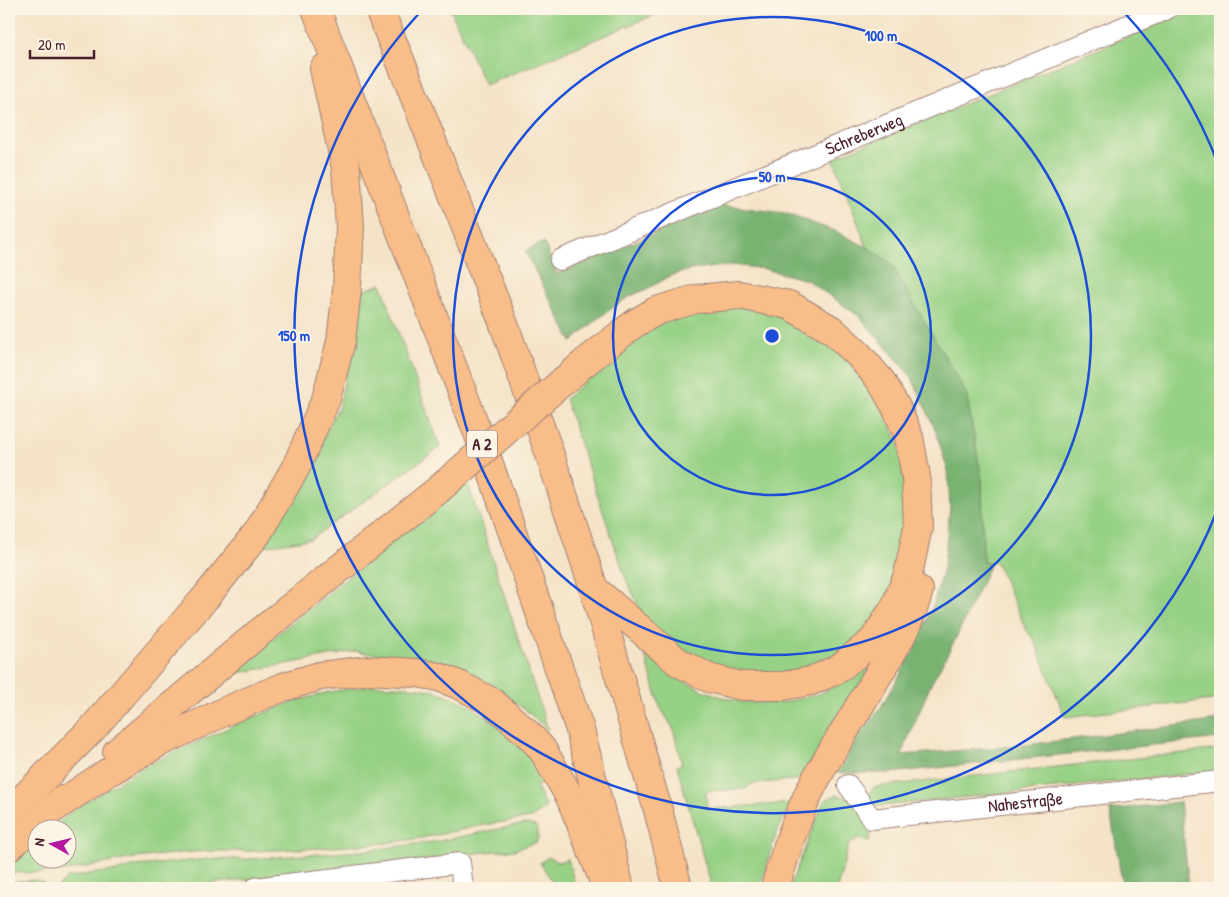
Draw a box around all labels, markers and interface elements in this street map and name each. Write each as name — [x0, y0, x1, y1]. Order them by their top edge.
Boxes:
text: 100 m — [865, 25, 897, 46]
scale bar — [30, 28, 94, 60]
text: 20 m — [38, 34, 65, 55]
street label: Schreberweg — [821, 107, 906, 161]
text: 50 m — [759, 166, 785, 187]
text: 150 m — [278, 325, 310, 346]
centre of rings — [763, 327, 781, 345]
road number: A 2 — [467, 430, 497, 458]
street label: Nahestraße — [987, 785, 1064, 818]
north arrow — [28, 820, 78, 870]
text: N — [29, 837, 49, 847]

